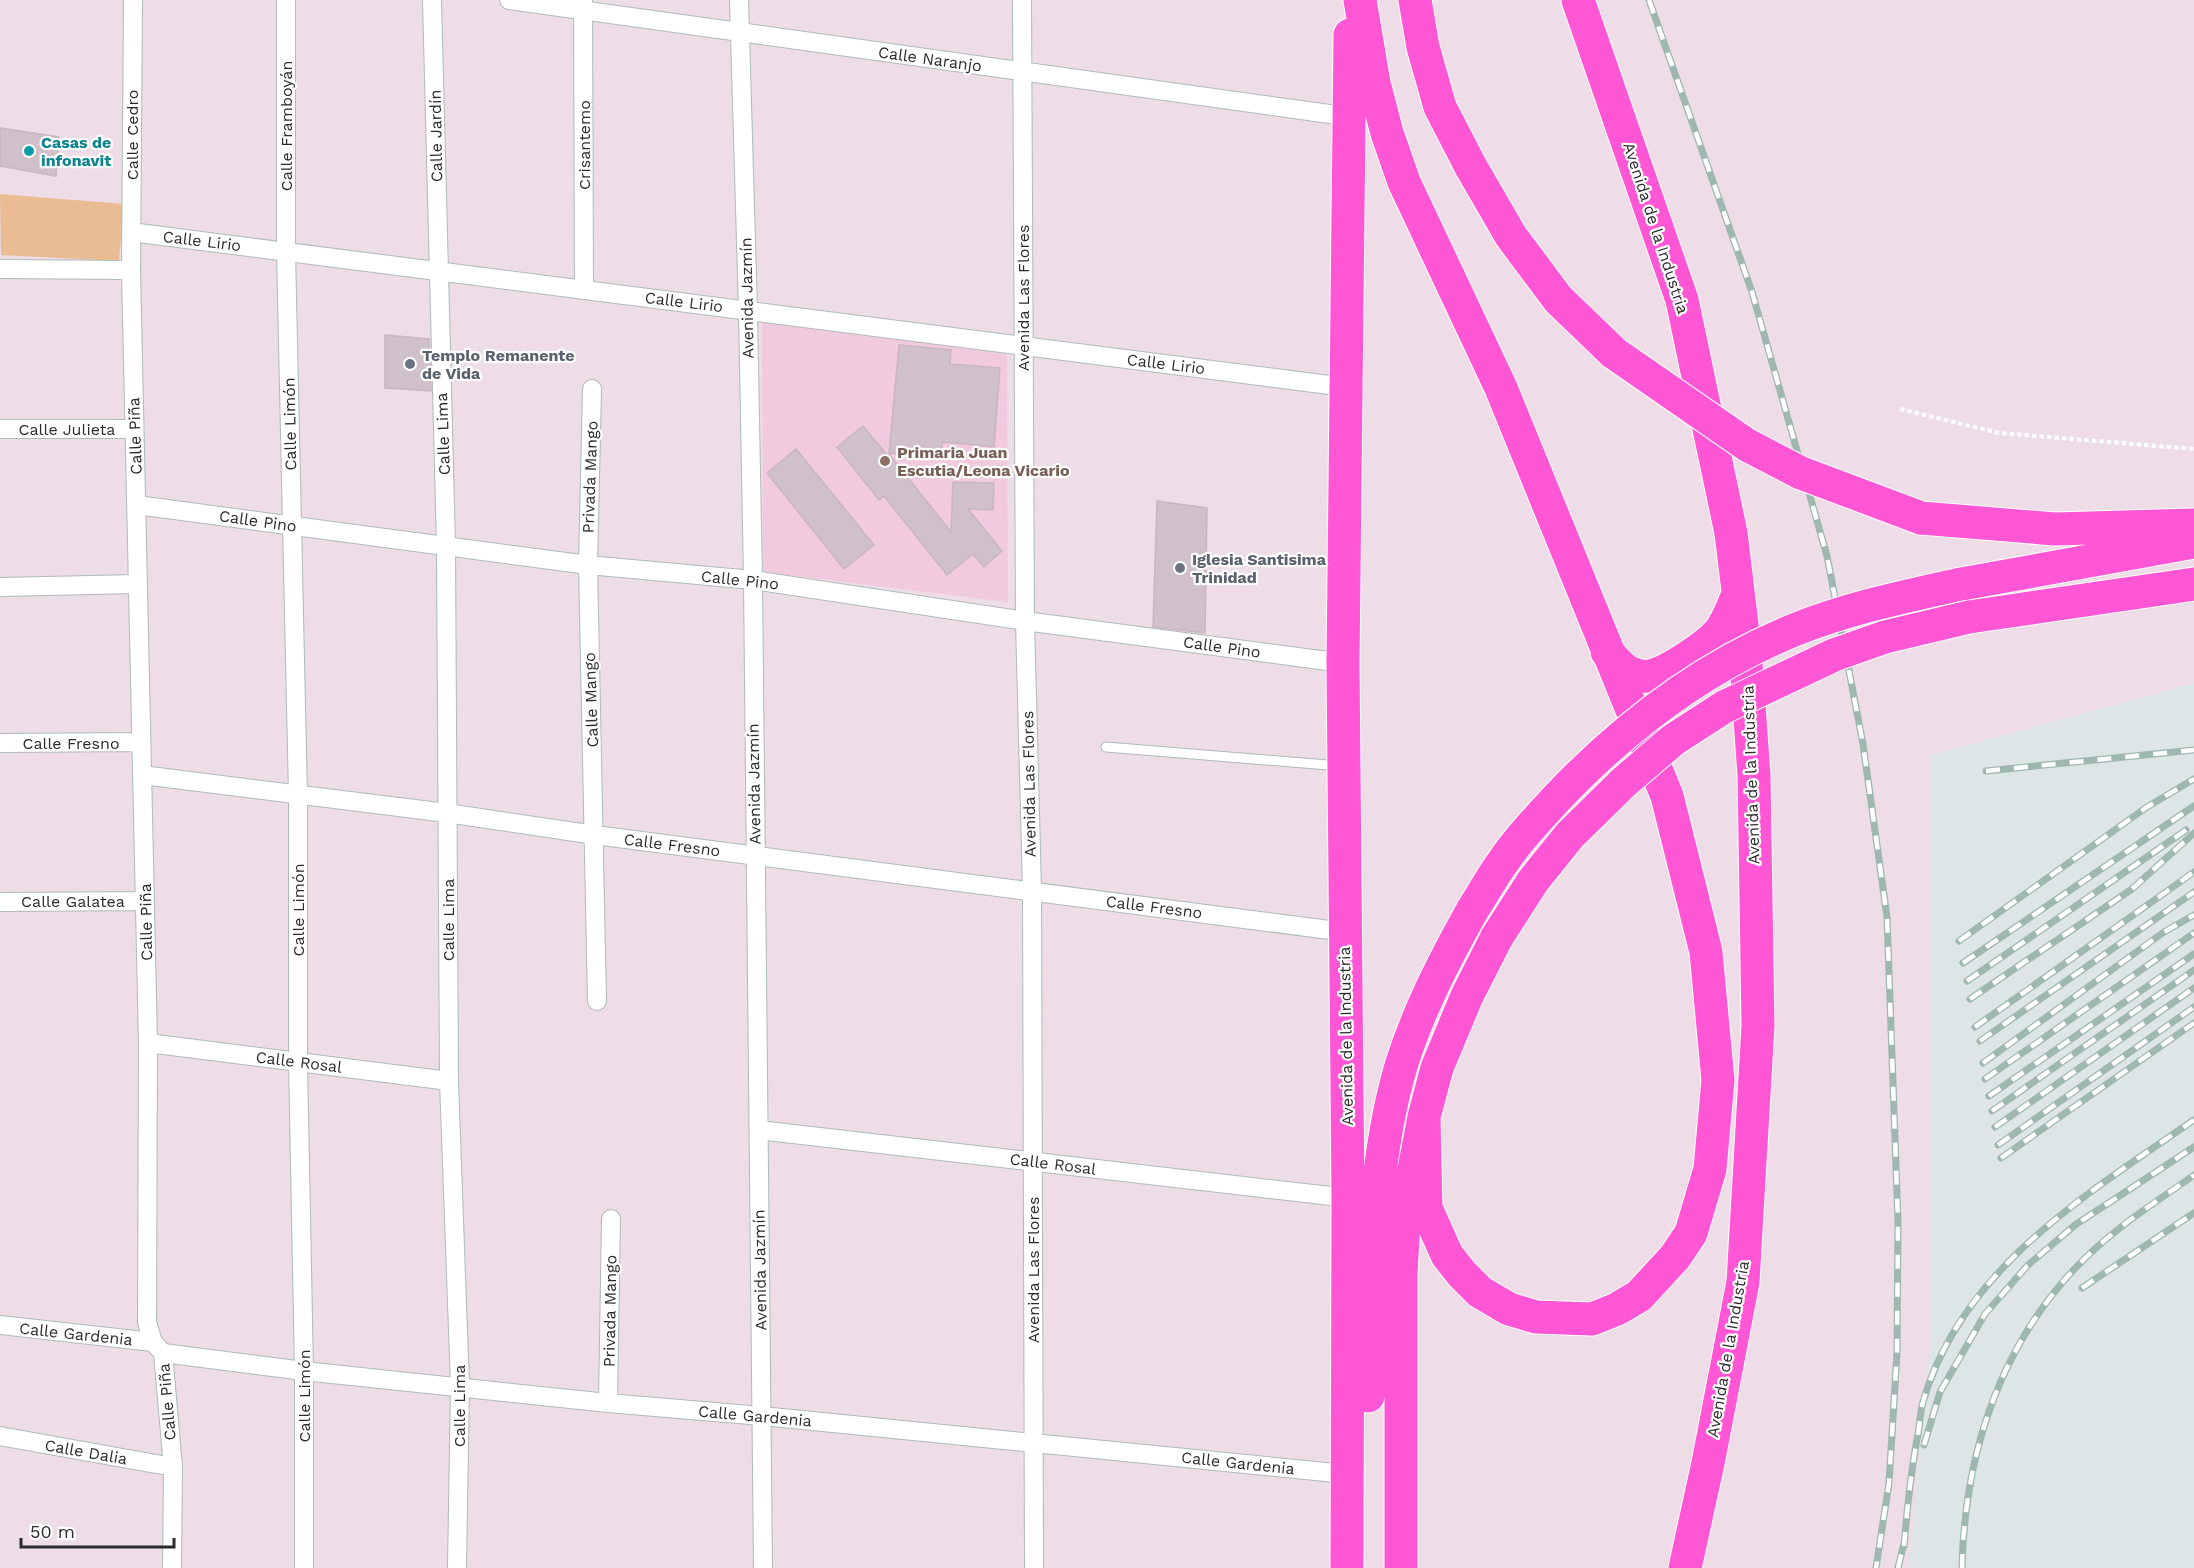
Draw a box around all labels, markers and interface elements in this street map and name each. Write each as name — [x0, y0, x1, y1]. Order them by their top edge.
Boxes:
street label: Calle Naranjo — [877, 42, 983, 76]
street label: Calle Framboyán — [277, 61, 296, 191]
street label: Calle Cedro — [123, 90, 142, 180]
street label: Calle Jardín — [426, 90, 446, 182]
street label: Crisantemo — [575, 100, 594, 190]
place label: Casas de infonavit — [41, 133, 111, 170]
street label: Avenida de la Industria — [1619, 140, 1693, 316]
marker: Casas de infonavit — [22, 144, 36, 158]
street label: Avenida Las Flores — [1014, 225, 1033, 371]
street label: Calle Lirio — [162, 227, 242, 255]
street label: Avenida Jazmín — [736, 237, 758, 359]
street label: Calle Lirio — [644, 288, 724, 316]
place label: Templo Remanente de Vida — [422, 346, 575, 383]
street label: Calle Lirio — [1126, 350, 1206, 378]
marker: Templo Remanente de Vida — [403, 357, 417, 371]
street label: Calle Limón — [280, 377, 300, 471]
street label: Calle Lima — [432, 392, 454, 476]
street label: Calle Piña — [124, 397, 146, 475]
street label: Calle Julieta — [19, 420, 115, 439]
street label: Privada Mango — [579, 420, 601, 534]
place label: Primaria Juan Escutia/Leona Vicario — [897, 443, 1070, 480]
marker: Primaria Juan Escutia/Leona Vicario — [878, 454, 892, 468]
street label: Calle Pino — [218, 506, 298, 536]
place label: Iglesia Santisima Trinidad — [1192, 550, 1327, 587]
marker: Iglesia Santisima Trinidad — [1173, 561, 1187, 575]
street label: Calle Pino — [700, 566, 780, 594]
street label: Calle Pino — [1182, 632, 1262, 662]
street label: Calle Mango — [580, 652, 602, 748]
street label: Avenida de la Industria — [1738, 685, 1764, 865]
street label: Avenida Las Flores — [1018, 711, 1040, 857]
street label: Avenida Jazmín — [743, 723, 765, 845]
street label: Calle Fresno — [22, 734, 120, 753]
street label: Calle Fresno — [623, 830, 721, 860]
street label: Calle Limón — [289, 863, 308, 957]
street label: Calle Lima — [439, 879, 458, 961]
street label: Calle Piña — [136, 883, 156, 961]
street label: Calle Galatea — [21, 892, 125, 911]
street label: Calle Fresno — [1105, 892, 1203, 922]
street label: Avenida de la Industria — [1335, 946, 1357, 1126]
street label: Calle Rosal — [255, 1047, 343, 1077]
street label: Calle Rosal — [1009, 1149, 1097, 1179]
street label: Avenida Las Flores — [1024, 1197, 1043, 1343]
street label: Avenida Jazmín — [749, 1209, 771, 1331]
street label: Privada Mango — [600, 1255, 620, 1367]
street label: Avenida de la Industria — [1703, 1259, 1753, 1439]
street label: Calle Gardenia — [18, 1319, 134, 1349]
street label: Calle Limón — [295, 1349, 314, 1443]
street label: Calle Piña — [154, 1363, 180, 1441]
street label: Calle Lima — [450, 1365, 469, 1447]
street label: Calle Gardenia — [697, 1402, 813, 1430]
street label: Calle Dalia — [43, 1435, 129, 1469]
street label: Calle Gardenia — [1180, 1448, 1296, 1478]
scale bar — [21, 1511, 174, 1549]
text: 50 m — [30, 1521, 75, 1542]

